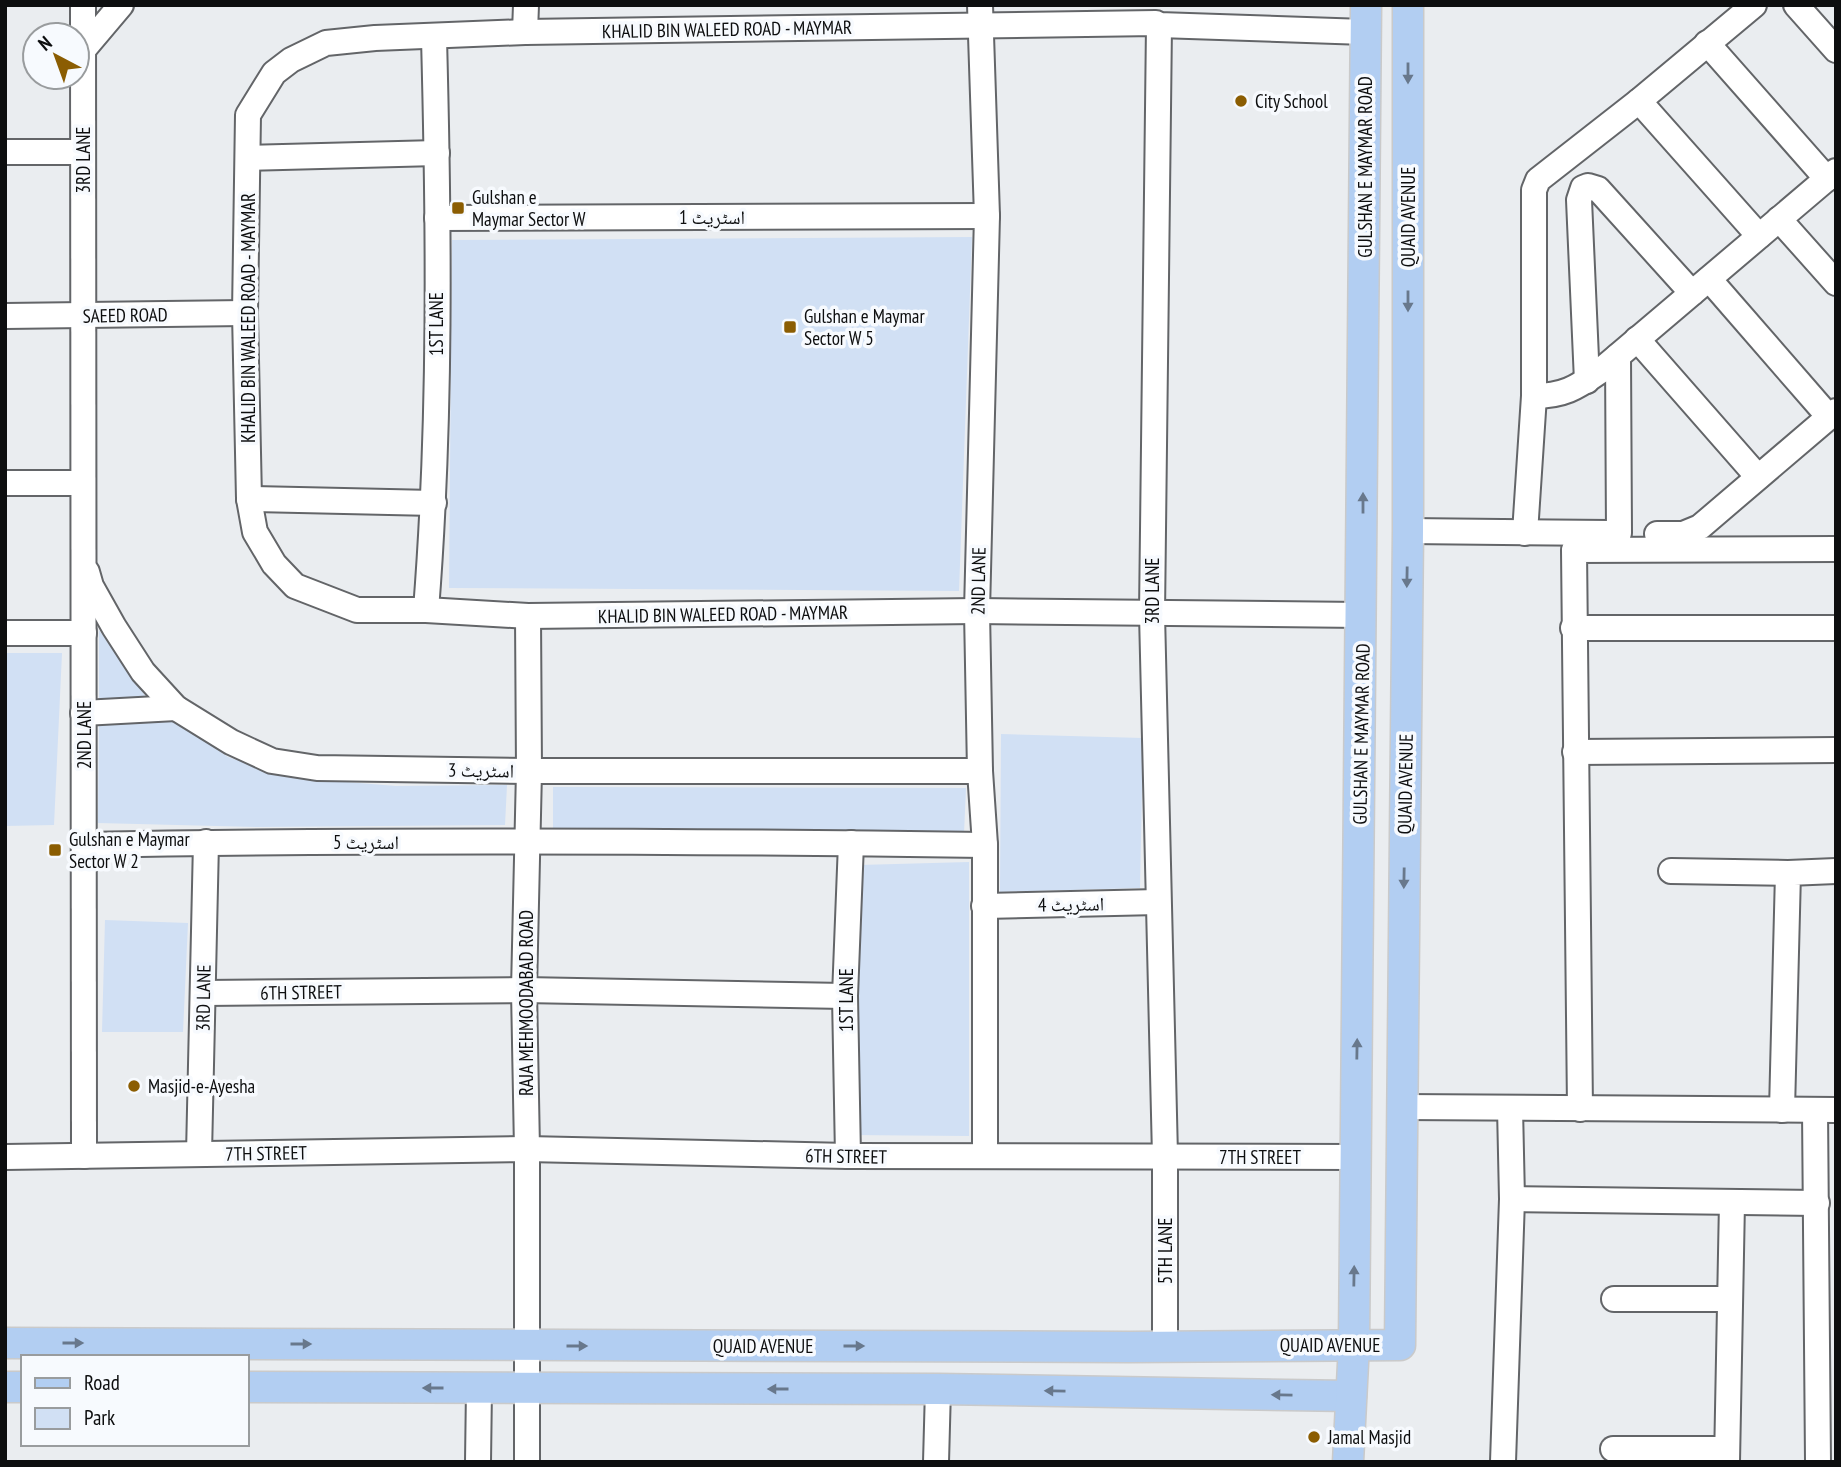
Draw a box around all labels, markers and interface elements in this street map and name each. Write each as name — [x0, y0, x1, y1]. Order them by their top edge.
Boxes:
street label: KHALID BIN WALEED ROAD - MAYMAR — [602, 15, 852, 43]
north arrow — [21, 21, 91, 91]
text: N — [33, 31, 57, 56]
one-way arrow — [1402, 63, 1414, 85]
street label: GULSHAN E MAYMAR ROAD — [1353, 76, 1377, 258]
place label: City School — [1255, 89, 1328, 113]
marker: City School — [1233, 93, 1249, 109]
street label: 3RD LANE — [71, 126, 95, 194]
street label: QUAID AVENUE — [1396, 167, 1420, 267]
place label: Gulshan e Maymar Sector W — [472, 185, 586, 231]
street label: KHALID BIN WALEED ROAD - MAYMAR — [236, 193, 260, 443]
marker: Gulshan e Maymar Sector W — [450, 200, 466, 216]
street label: اسٹریٹ 1 — [679, 205, 745, 229]
one-way arrow — [1402, 290, 1414, 312]
street label: 1ST LANE — [424, 292, 448, 356]
street label: SAEED ROAD — [82, 302, 168, 328]
place label: Gulshan e Maymar Sector W 5 — [804, 304, 925, 350]
marker: Gulshan e Maymar Sector W 5 — [782, 319, 798, 335]
one-way arrow — [1357, 491, 1369, 513]
street label: 2ND LANE — [965, 547, 991, 615]
street label: 3RD LANE — [1140, 557, 1164, 625]
one-way arrow — [1401, 567, 1413, 589]
street label: KHALID BIN WALEED ROAD - MAYMAR — [598, 600, 848, 628]
street label: GULSHAN E MAYMAR ROAD — [1347, 643, 1375, 825]
street label: 2ND LANE — [72, 701, 96, 769]
street label: QUAID AVENUE — [1392, 733, 1418, 835]
street label: اسٹریٹ 3 — [448, 757, 514, 783]
place label: Gulshan e Maymar Sector W 2 — [69, 827, 190, 873]
street label: اسٹریٹ 5 — [333, 830, 399, 854]
marker: Gulshan e Maymar Sector W 2 — [47, 842, 63, 858]
one-way arrow — [1398, 868, 1410, 890]
street label: اسٹریٹ 4 — [1038, 891, 1104, 917]
street label: RAJA MEHMOODABAD ROAD — [514, 910, 538, 1096]
street label: 3RD LANE — [190, 964, 216, 1032]
street label: 1ST LANE — [834, 968, 858, 1032]
street label: 6TH STREET — [260, 979, 343, 1005]
one-way arrow — [1351, 1037, 1363, 1059]
place label: Masjid-e-Ayesha — [148, 1074, 255, 1098]
marker: Masjid-e-Ayesha — [126, 1078, 142, 1094]
street label: 7TH STREET — [225, 1140, 308, 1166]
street label: 6TH STREET — [805, 1143, 888, 1169]
street label: 7TH STREET — [1219, 1145, 1301, 1169]
street label: 5TH LANE — [1153, 1218, 1177, 1284]
one-way arrow — [1349, 1265, 1360, 1287]
street label: QUAID AVENUE — [1280, 1333, 1380, 1357]
street label: QUAID AVENUE — [713, 1334, 813, 1358]
one-way arrow — [63, 1337, 85, 1349]
one-way arrow — [290, 1338, 312, 1350]
one-way arrow — [567, 1340, 589, 1352]
one-way arrow — [843, 1340, 865, 1352]
legend — [21, 1355, 248, 1446]
text: Road — [84, 1369, 120, 1396]
one-way arrow — [422, 1382, 444, 1394]
one-way arrow — [767, 1383, 789, 1395]
one-way arrow — [1044, 1385, 1066, 1397]
one-way arrow — [1271, 1389, 1293, 1401]
text: Park — [84, 1404, 115, 1431]
place label: Jamal Masjid — [1327, 1425, 1411, 1449]
marker: Jamal Masjid — [1306, 1429, 1322, 1445]

